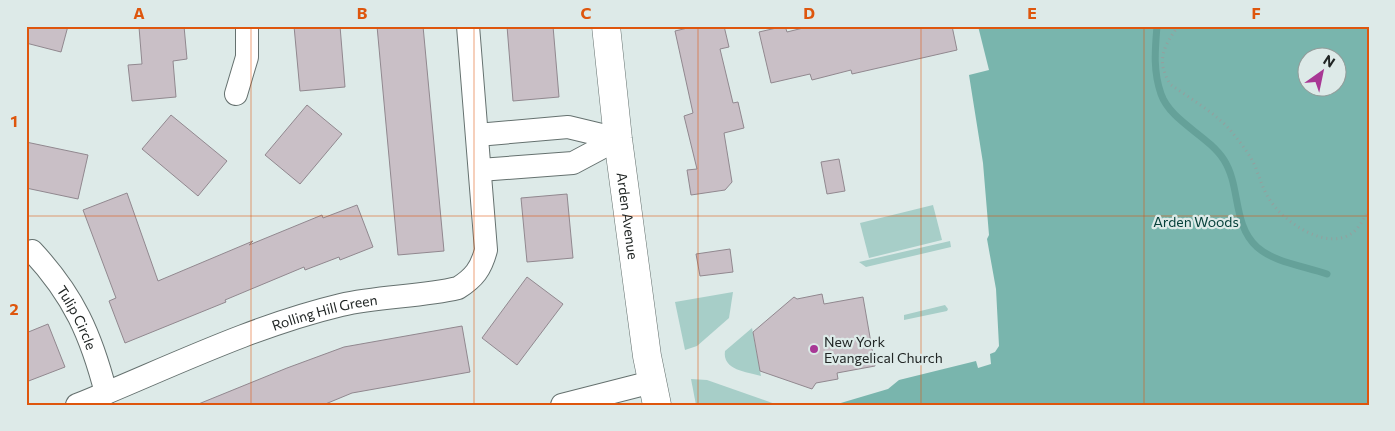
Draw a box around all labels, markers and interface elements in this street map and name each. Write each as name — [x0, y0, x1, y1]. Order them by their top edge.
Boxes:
text: A — [133, 3, 145, 22]
text: B — [357, 3, 368, 22]
text: C — [581, 3, 592, 22]
text: D — [803, 3, 815, 22]
text: E — [1027, 3, 1037, 22]
text: F — [1251, 3, 1261, 22]
north arrow — [1298, 48, 1348, 98]
text: N — [1320, 51, 1338, 71]
text: 1 — [10, 111, 18, 130]
street label: Arden Avenue — [614, 171, 642, 260]
park label: Arden Woods — [1153, 213, 1239, 230]
street label: Tulip Circle — [54, 282, 101, 352]
street label: Rolling Hill Green — [269, 290, 378, 333]
text: 2 — [9, 299, 19, 318]
place label: New York Evangelical Church — [824, 333, 943, 366]
marker: New York Evangelical Church — [808, 343, 820, 355]

